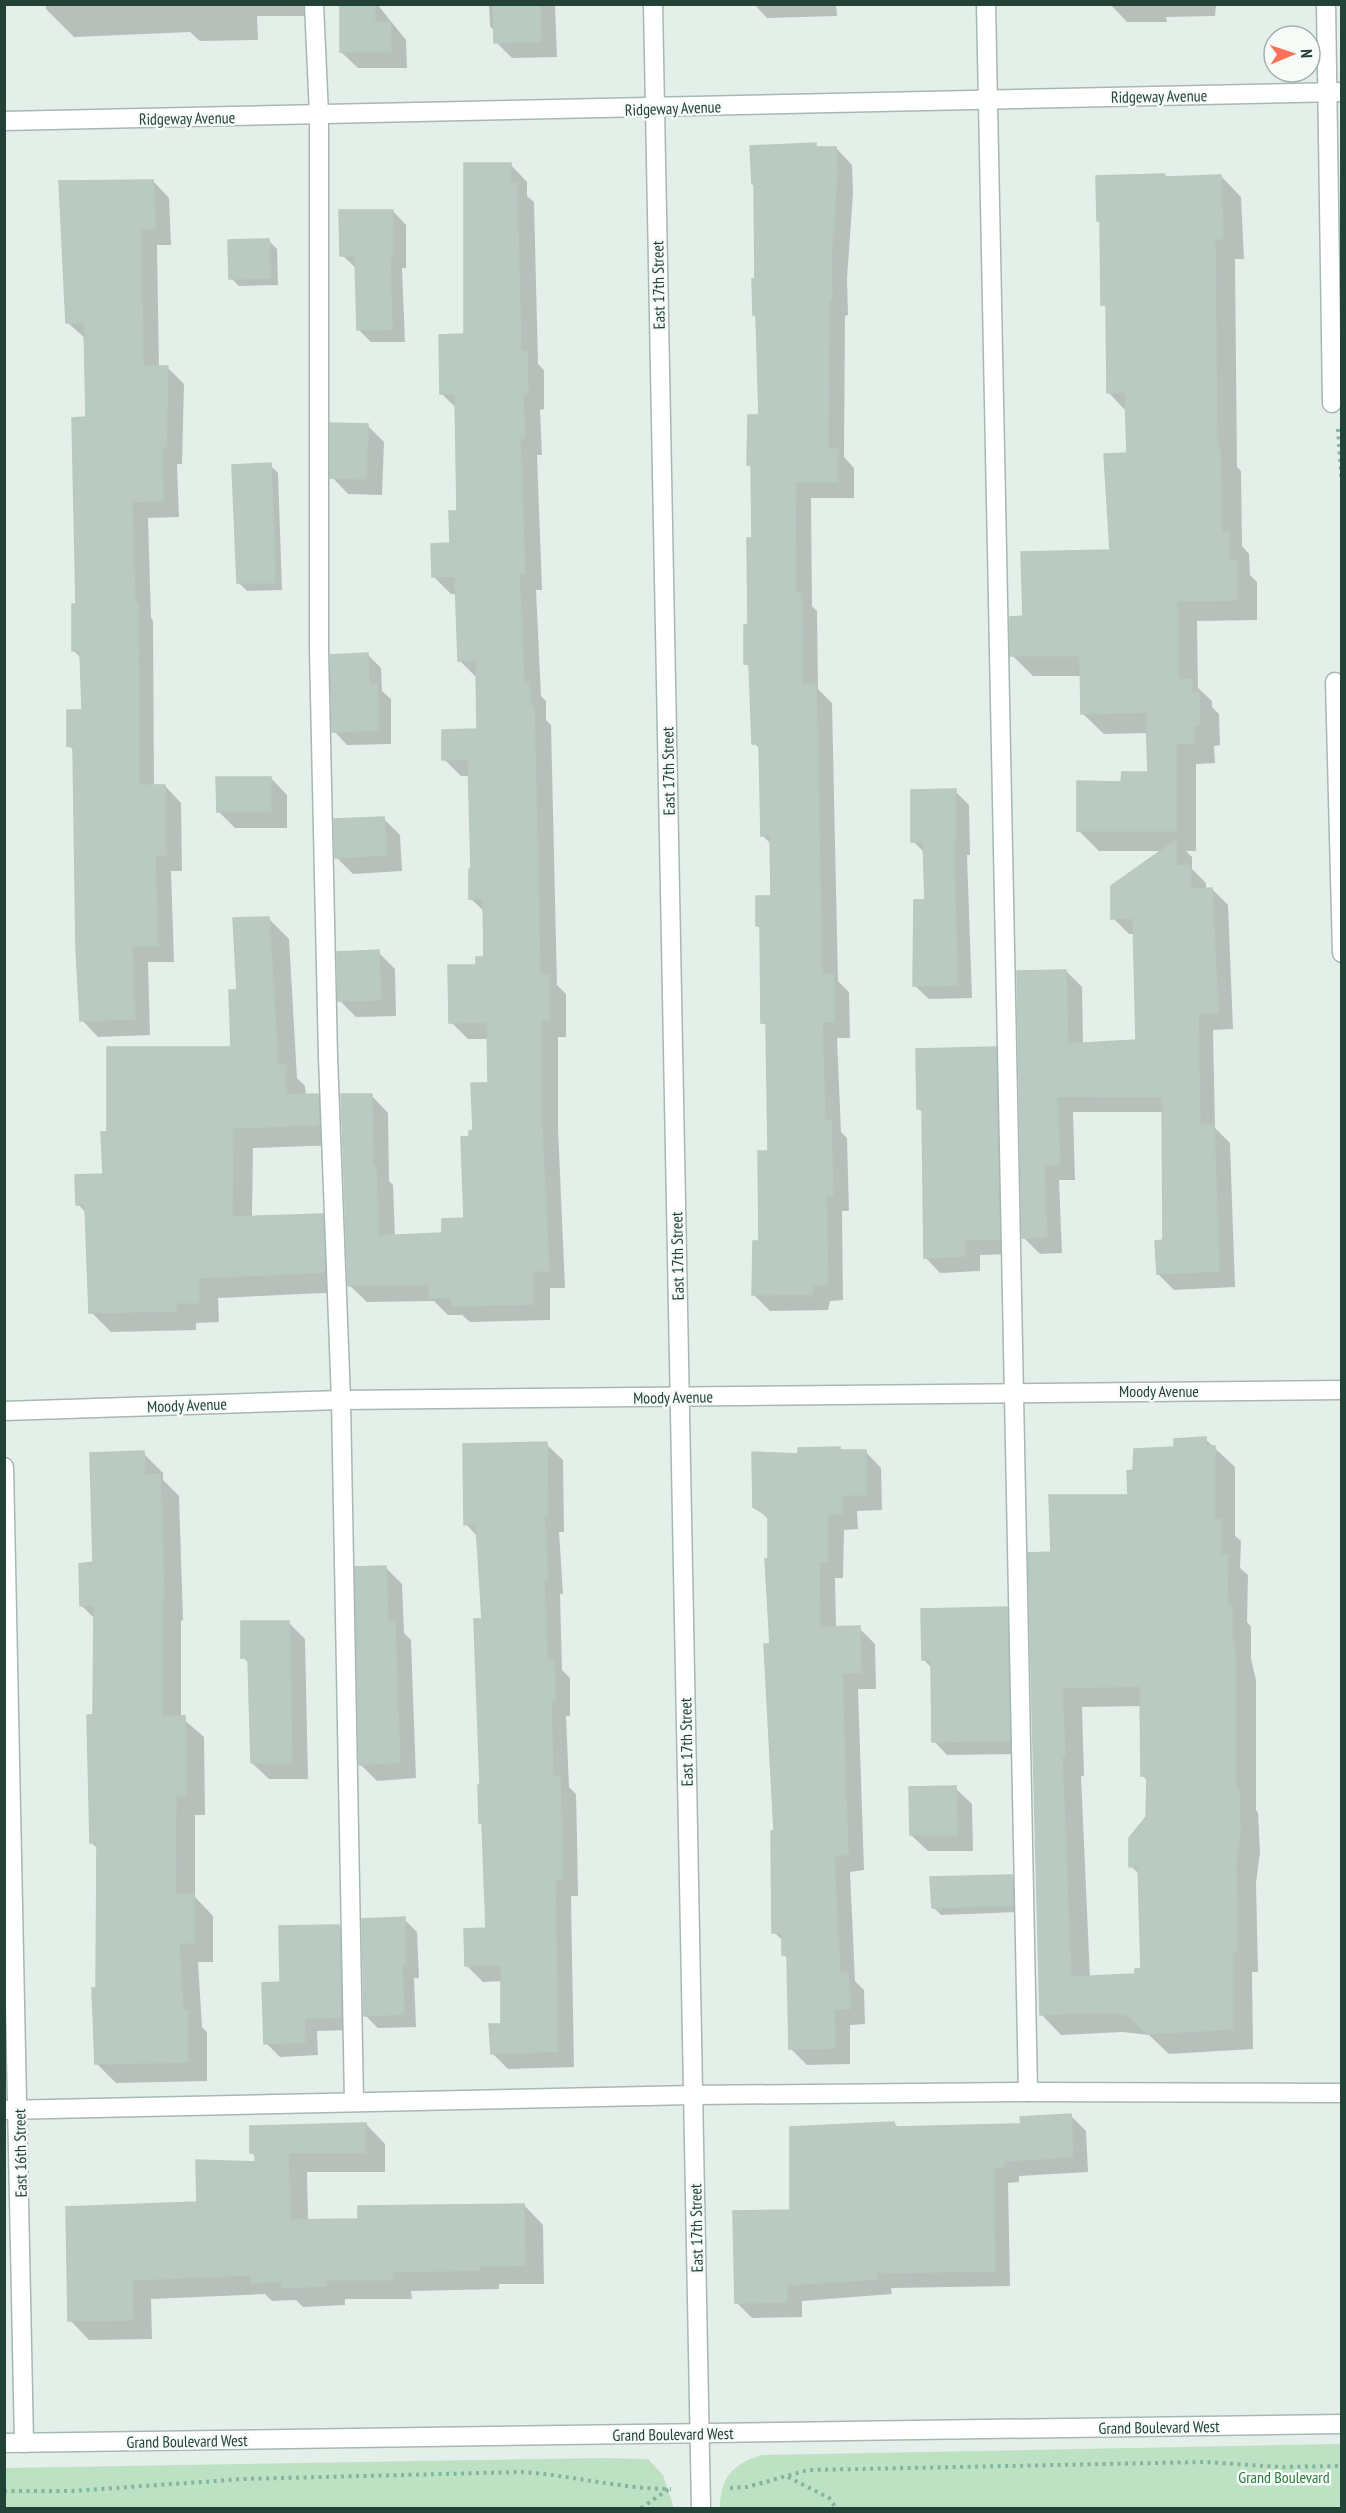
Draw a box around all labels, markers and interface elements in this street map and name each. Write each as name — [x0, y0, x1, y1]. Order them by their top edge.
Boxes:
north arrow — [1262, 24, 1322, 84]
text: N — [1297, 49, 1317, 58]
street label: Ridgeway Avenue — [1111, 85, 1207, 107]
street label: Ridgeway Avenue — [625, 96, 721, 120]
street label: Ridgeway Avenue — [139, 107, 235, 129]
street label: East 17th Street — [647, 240, 669, 330]
street label: East 17th Street — [657, 726, 679, 816]
street label: East 17th Street — [666, 1211, 688, 1301]
street label: Moody Avenue — [1119, 1381, 1199, 1401]
street label: Moody Avenue — [633, 1386, 713, 1408]
street label: Moody Avenue — [147, 1394, 227, 1416]
street label: East 17th Street — [675, 1697, 697, 1787]
street label: East 16th Street — [9, 2108, 31, 2198]
street label: East 17th Street — [685, 2183, 707, 2273]
street label: Grand Boulevard West — [1098, 2416, 1220, 2438]
street label: Grand Boulevard West — [612, 2423, 734, 2445]
street label: Grand Boulevard West — [126, 2430, 248, 2452]
park label: Grand Boulevard — [1238, 2467, 1330, 2487]

